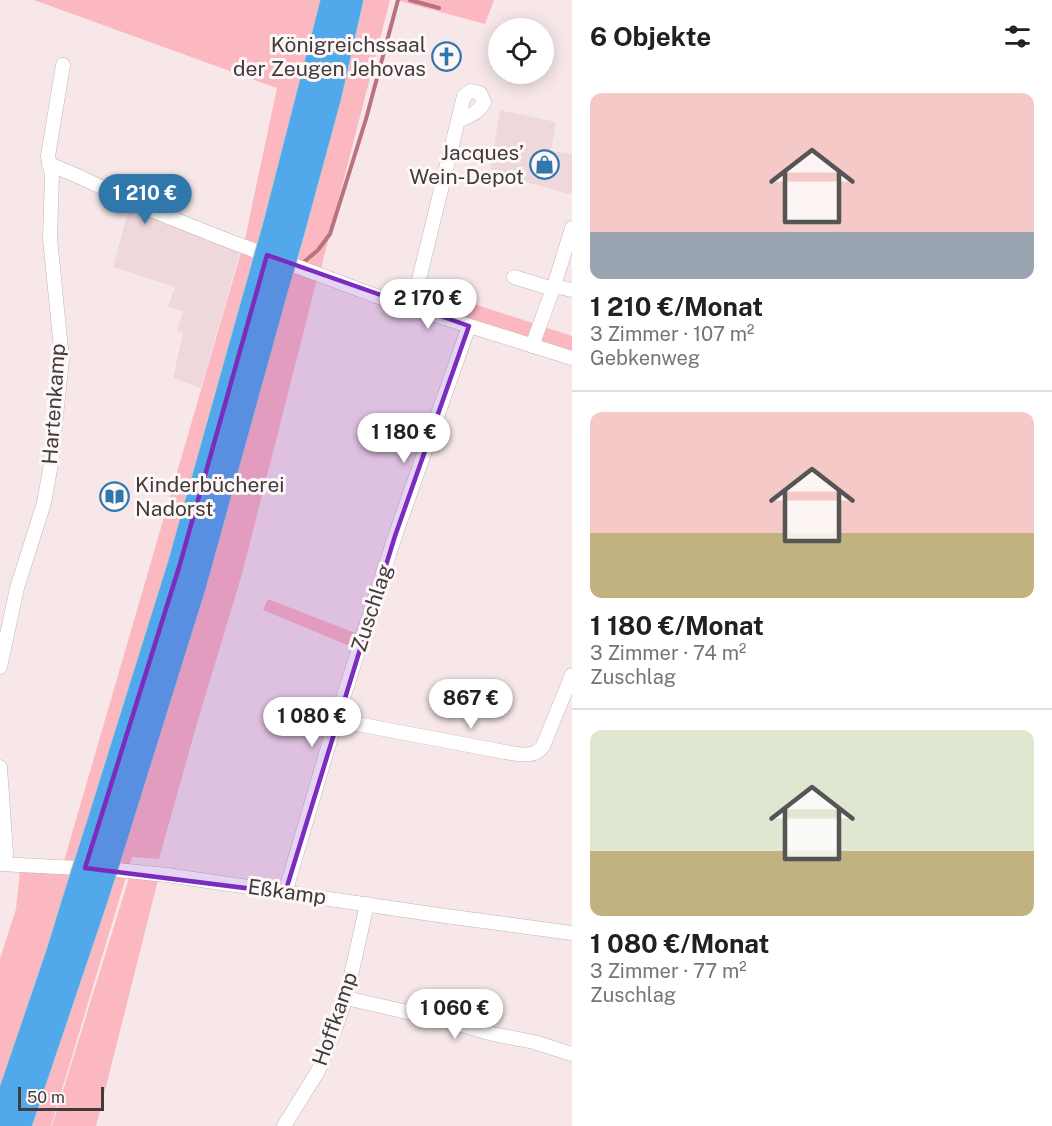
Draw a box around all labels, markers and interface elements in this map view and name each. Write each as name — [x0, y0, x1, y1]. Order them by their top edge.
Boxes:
map controls — [488, 18, 554, 84]
button: locate — [488, 18, 554, 84]
icon: filters — [1001, 20, 1034, 53]
text: 6 Objekte — [590, 21, 711, 52]
place label: Königreichssaal der Zeugen Jehovas — [233, 32, 426, 81]
church icon: Königreichssaal der Zeugen Jehovas — [431, 41, 463, 73]
icon: home — [758, 132, 866, 240]
place label: Jacques’ Wein-Depot — [409, 140, 524, 189]
shop icon: Jacques’ Wein-Depot — [529, 149, 561, 181]
pin: 1 210 € — [90, 174, 200, 225]
text: 1 210 € — [113, 181, 177, 205]
pin: 2 170 € — [373, 279, 483, 330]
text: 2 170 € — [394, 286, 462, 310]
text: 1 210 €/Monat — [590, 291, 763, 322]
text: 3 Zimmer · 107 m² — [590, 322, 754, 346]
street label: Hartenkamp — [37, 343, 70, 465]
text: Gebkenweg — [590, 346, 700, 370]
pin: 1 180 € — [349, 413, 459, 464]
text: 1 180 € — [371, 420, 437, 444]
icon: home — [758, 451, 866, 559]
place label: Kinderbücherei Nadorst — [135, 472, 285, 521]
library icon: Kinderbücherei Nadorst — [98, 481, 130, 513]
street label: Zuschlag — [346, 561, 397, 655]
text: 1 180 €/Monat — [590, 610, 764, 641]
text: 3 Zimmer · 74 m² — [590, 641, 746, 665]
text: Zuschlag — [590, 665, 676, 689]
pin: 867 € — [429, 679, 513, 730]
text: 867 € — [443, 686, 499, 710]
pin: 1 080 € — [257, 697, 367, 748]
text: 1 080 € — [277, 704, 347, 728]
icon: home — [758, 769, 866, 877]
street label: Eßkamp — [246, 874, 328, 909]
text: 1 080 €/Monat — [590, 928, 769, 959]
text: 3 Zimmer · 77 m² — [590, 959, 747, 983]
street label: Hoffkamp — [307, 969, 362, 1069]
text: Zuschlag — [590, 983, 676, 1007]
pin: 1 060 € — [400, 989, 510, 1040]
text: 1 060 € — [420, 996, 490, 1020]
scale bar — [18, 1084, 104, 1112]
text: 50 m — [27, 1088, 65, 1107]

